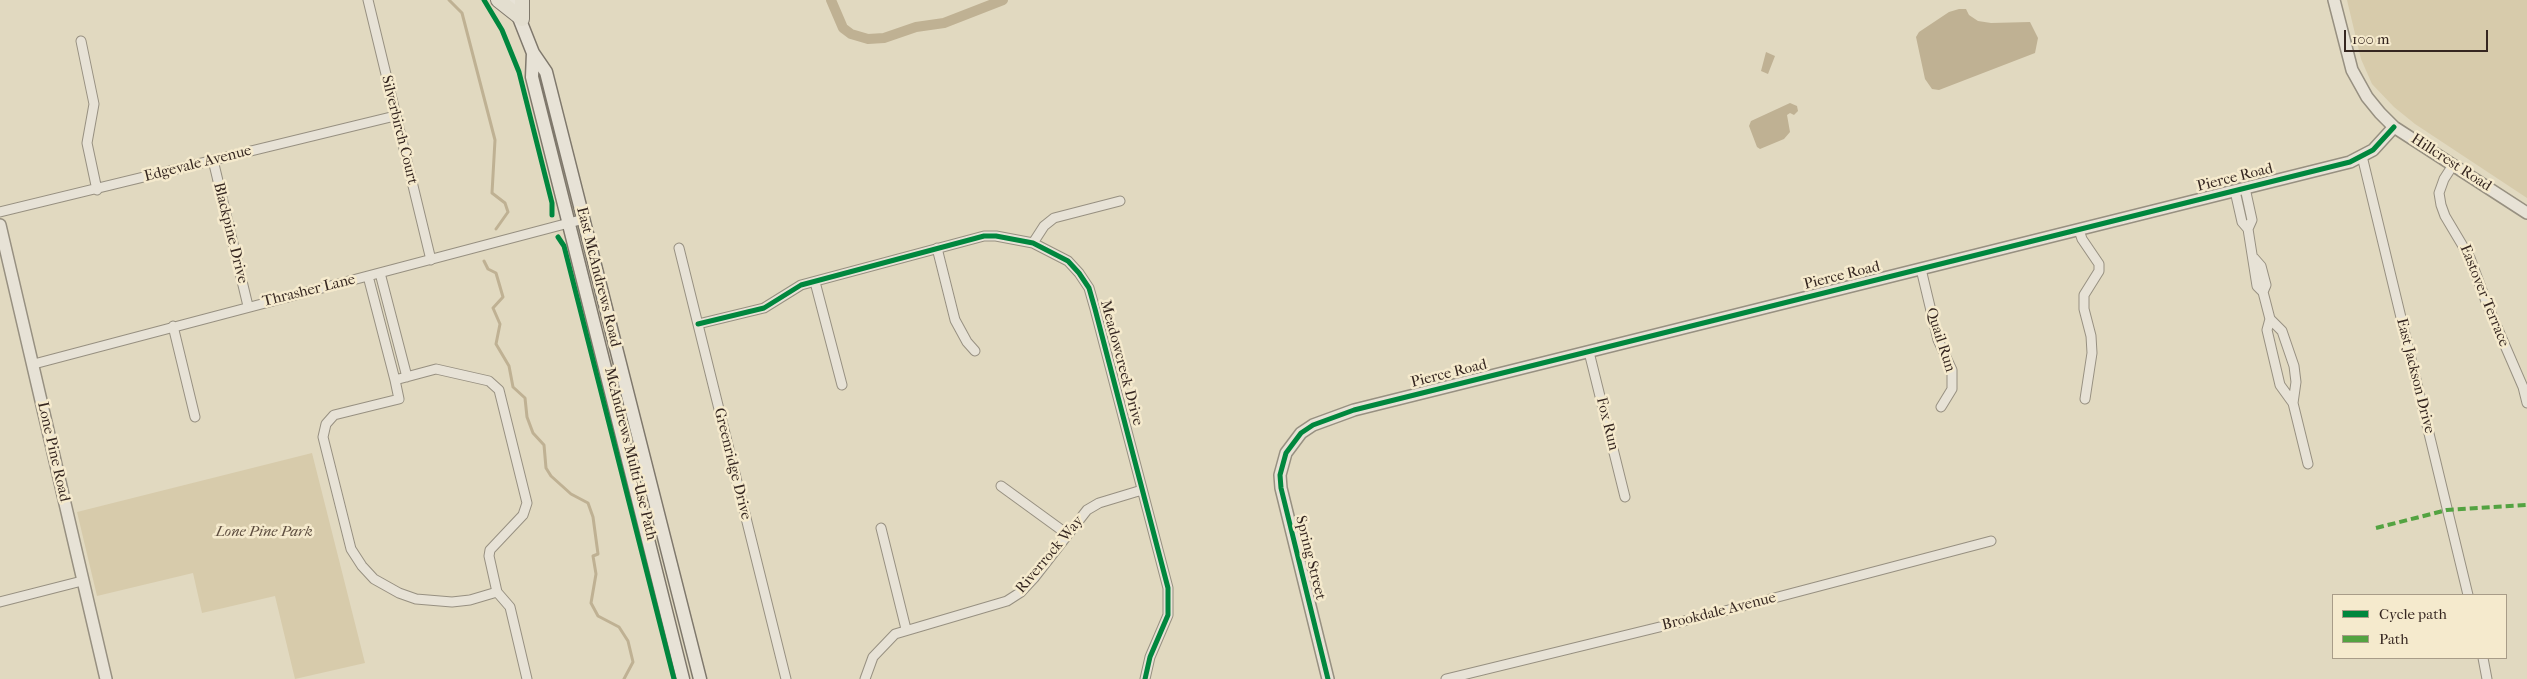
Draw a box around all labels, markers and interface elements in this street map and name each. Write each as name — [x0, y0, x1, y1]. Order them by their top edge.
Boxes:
scale bar — [2347, 20, 2491, 52]
text: 100 m — [2352, 30, 2390, 48]
street label: Silverbirch Court — [377, 74, 421, 186]
street label: Hillcrest Road — [2407, 130, 2495, 196]
street label: Edgevale Avenue — [142, 142, 254, 186]
street label: Pierce Road — [2195, 160, 2275, 196]
street label: Blackpine Drive — [209, 181, 251, 285]
street label: East McAndrews Road — [572, 205, 624, 349]
street label: Eastover Terrace — [2455, 242, 2513, 350]
street label: Pierce Road — [1802, 258, 1882, 294]
street label: Thrasher Lane — [261, 271, 357, 311]
street label: Meadowcreek Drive — [1096, 298, 1146, 428]
street label: Quail Run — [1921, 306, 1959, 374]
street label: East Jackson Drive — [2392, 316, 2438, 436]
street label: Pierce Road — [1409, 356, 1489, 392]
street label: McAndrews Multi-Use Path — [600, 366, 660, 542]
street label: Fox Run — [1592, 396, 1622, 452]
street label: Lone Pine Road — [33, 400, 73, 504]
street label: Greenridge Drive — [709, 406, 755, 522]
street label: Riverrock Way — [1012, 513, 1088, 597]
street label: Spring Street — [1291, 514, 1329, 602]
park label: Lone Pine Park — [215, 523, 313, 541]
street label: Brookdale Avenue — [1660, 589, 1778, 635]
legend — [2332, 594, 2507, 659]
text: Cycle path — [2379, 605, 2447, 623]
text: Path — [2379, 630, 2409, 648]

